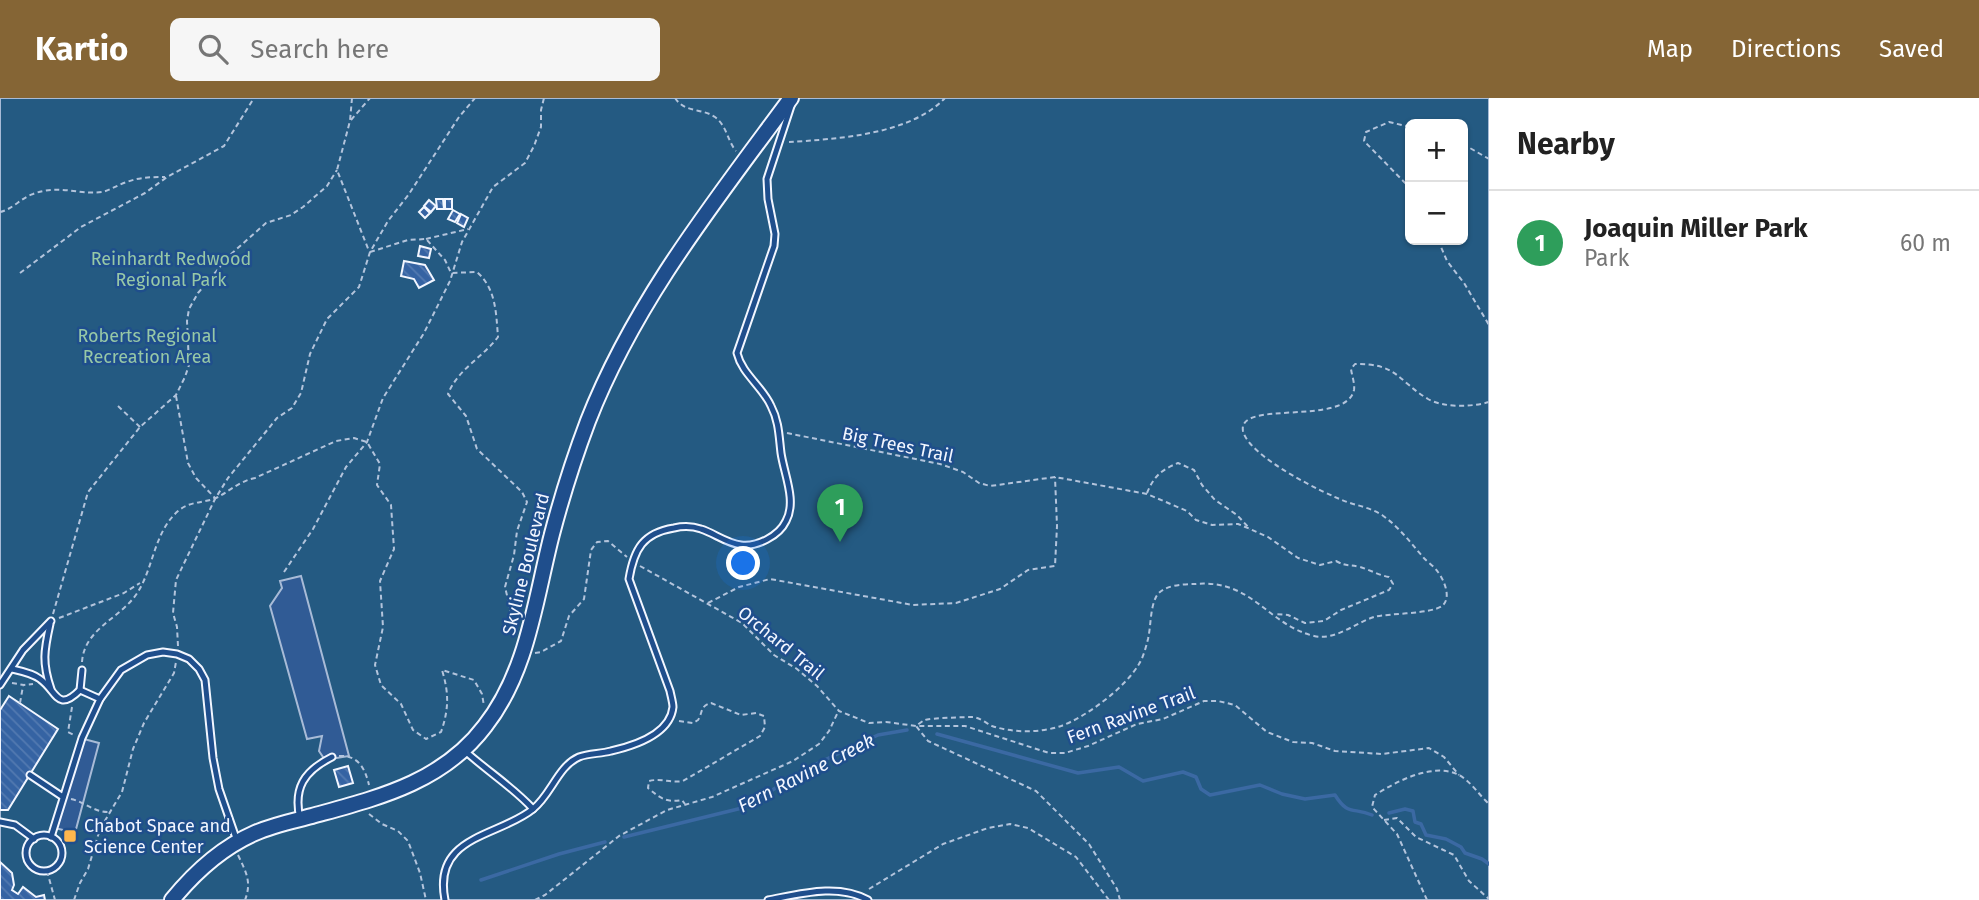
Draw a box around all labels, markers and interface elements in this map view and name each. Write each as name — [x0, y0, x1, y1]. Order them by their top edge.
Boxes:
search box — [170, 18, 660, 81]
text: Kartio — [35, 29, 128, 69]
icon: search — [194, 30, 232, 68]
text: Search here — [250, 34, 389, 65]
text: Map — [1647, 35, 1693, 63]
text: Directions — [1731, 35, 1841, 63]
text: Saved — [1879, 35, 1944, 63]
map controls — [1405, 119, 1468, 245]
button: + — [1405, 119, 1468, 182]
text: Nearby — [1517, 126, 1615, 162]
button: − — [1405, 182, 1468, 245]
text: Joaquin Miller Park — [1584, 213, 1808, 244]
text: 1 — [1535, 229, 1545, 257]
text: 60 m — [1900, 229, 1951, 257]
text: Park — [1584, 244, 1629, 272]
park label: Reinhardt Redwood Regional Park — [91, 248, 251, 291]
park label: Roberts Regional Recreation Area — [77, 325, 217, 368]
street label: Big Trees Trail — [840, 422, 956, 468]
pin: 1 — [817, 484, 863, 542]
street label: Skyline Boulevard — [498, 491, 554, 637]
your location — [726, 546, 760, 580]
street label: Orchard Trail — [733, 601, 829, 685]
street label: Fern Ravine Trail — [1064, 682, 1198, 748]
water label: Fern Ravine Creek — [734, 729, 878, 817]
place label: Chabot Space and Science Center — [84, 815, 231, 858]
marker: Chabot Space and Science Center — [62, 828, 78, 844]

